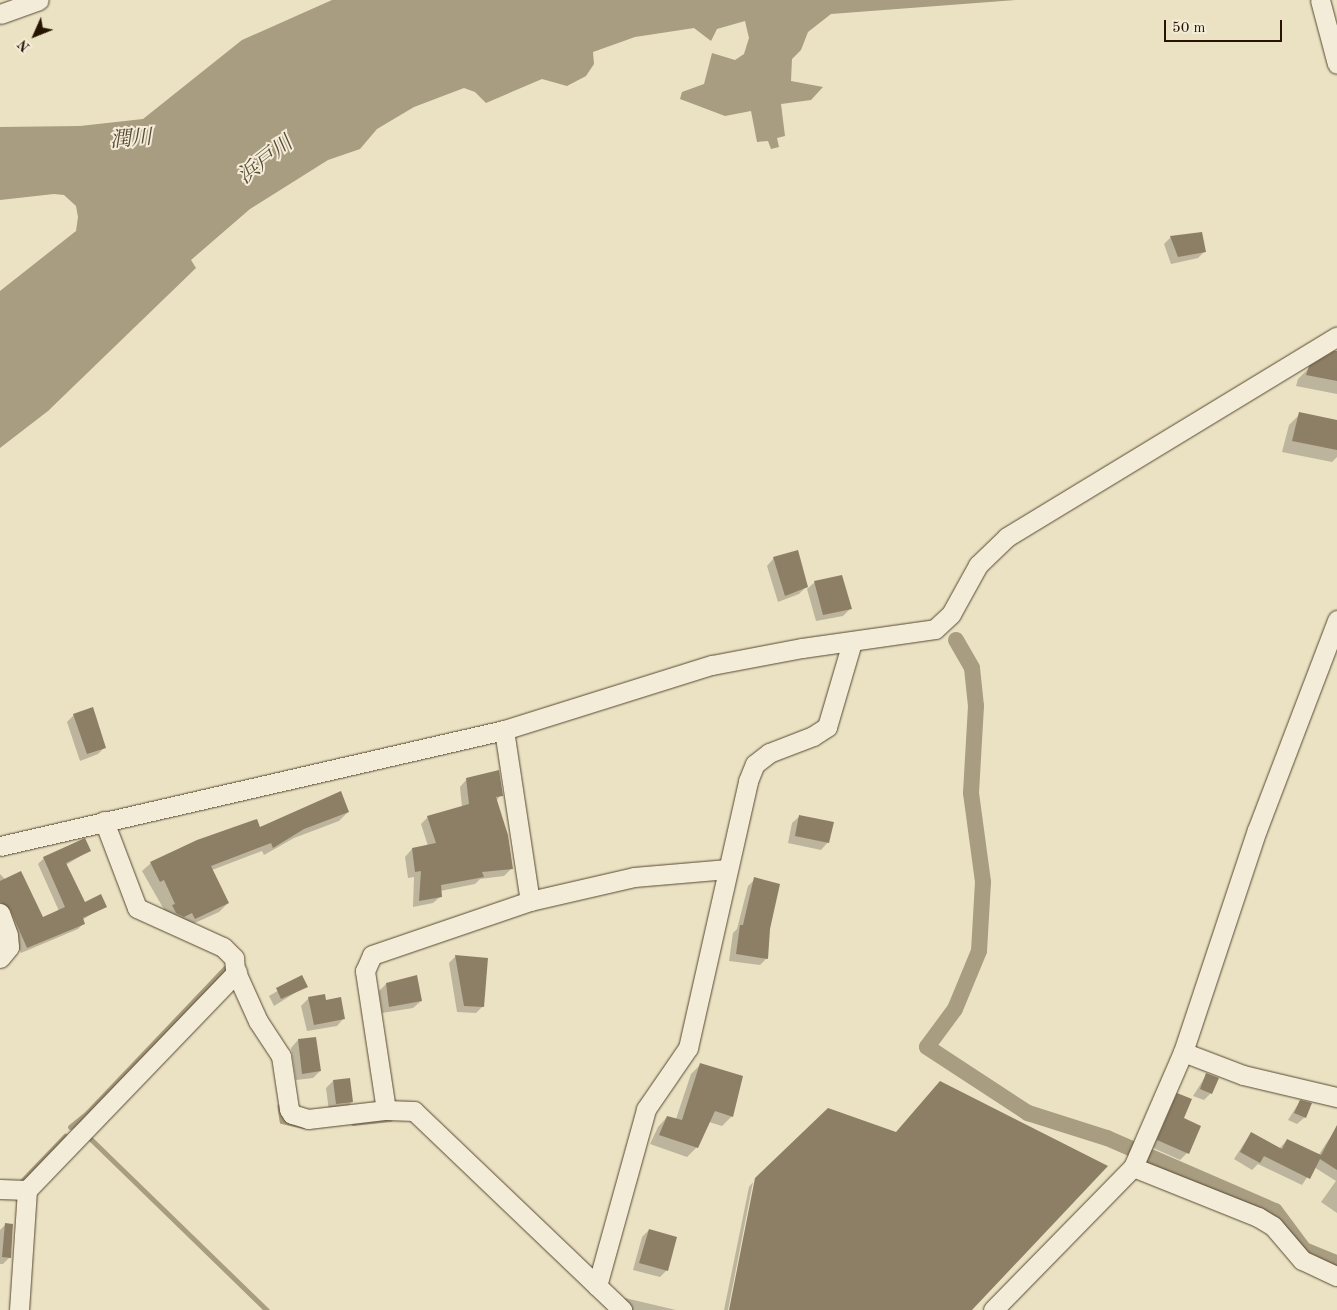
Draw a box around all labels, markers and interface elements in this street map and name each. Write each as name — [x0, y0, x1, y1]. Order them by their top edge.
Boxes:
north arrow — [10, 10, 60, 60]
scale bar — [1167, 10, 1284, 42]
text: 50 m — [1172, 21, 1206, 36]
text: N — [15, 37, 33, 54]
water label: 潤川 — [109, 126, 153, 154]
water label: 浜戸川 — [233, 132, 299, 190]

